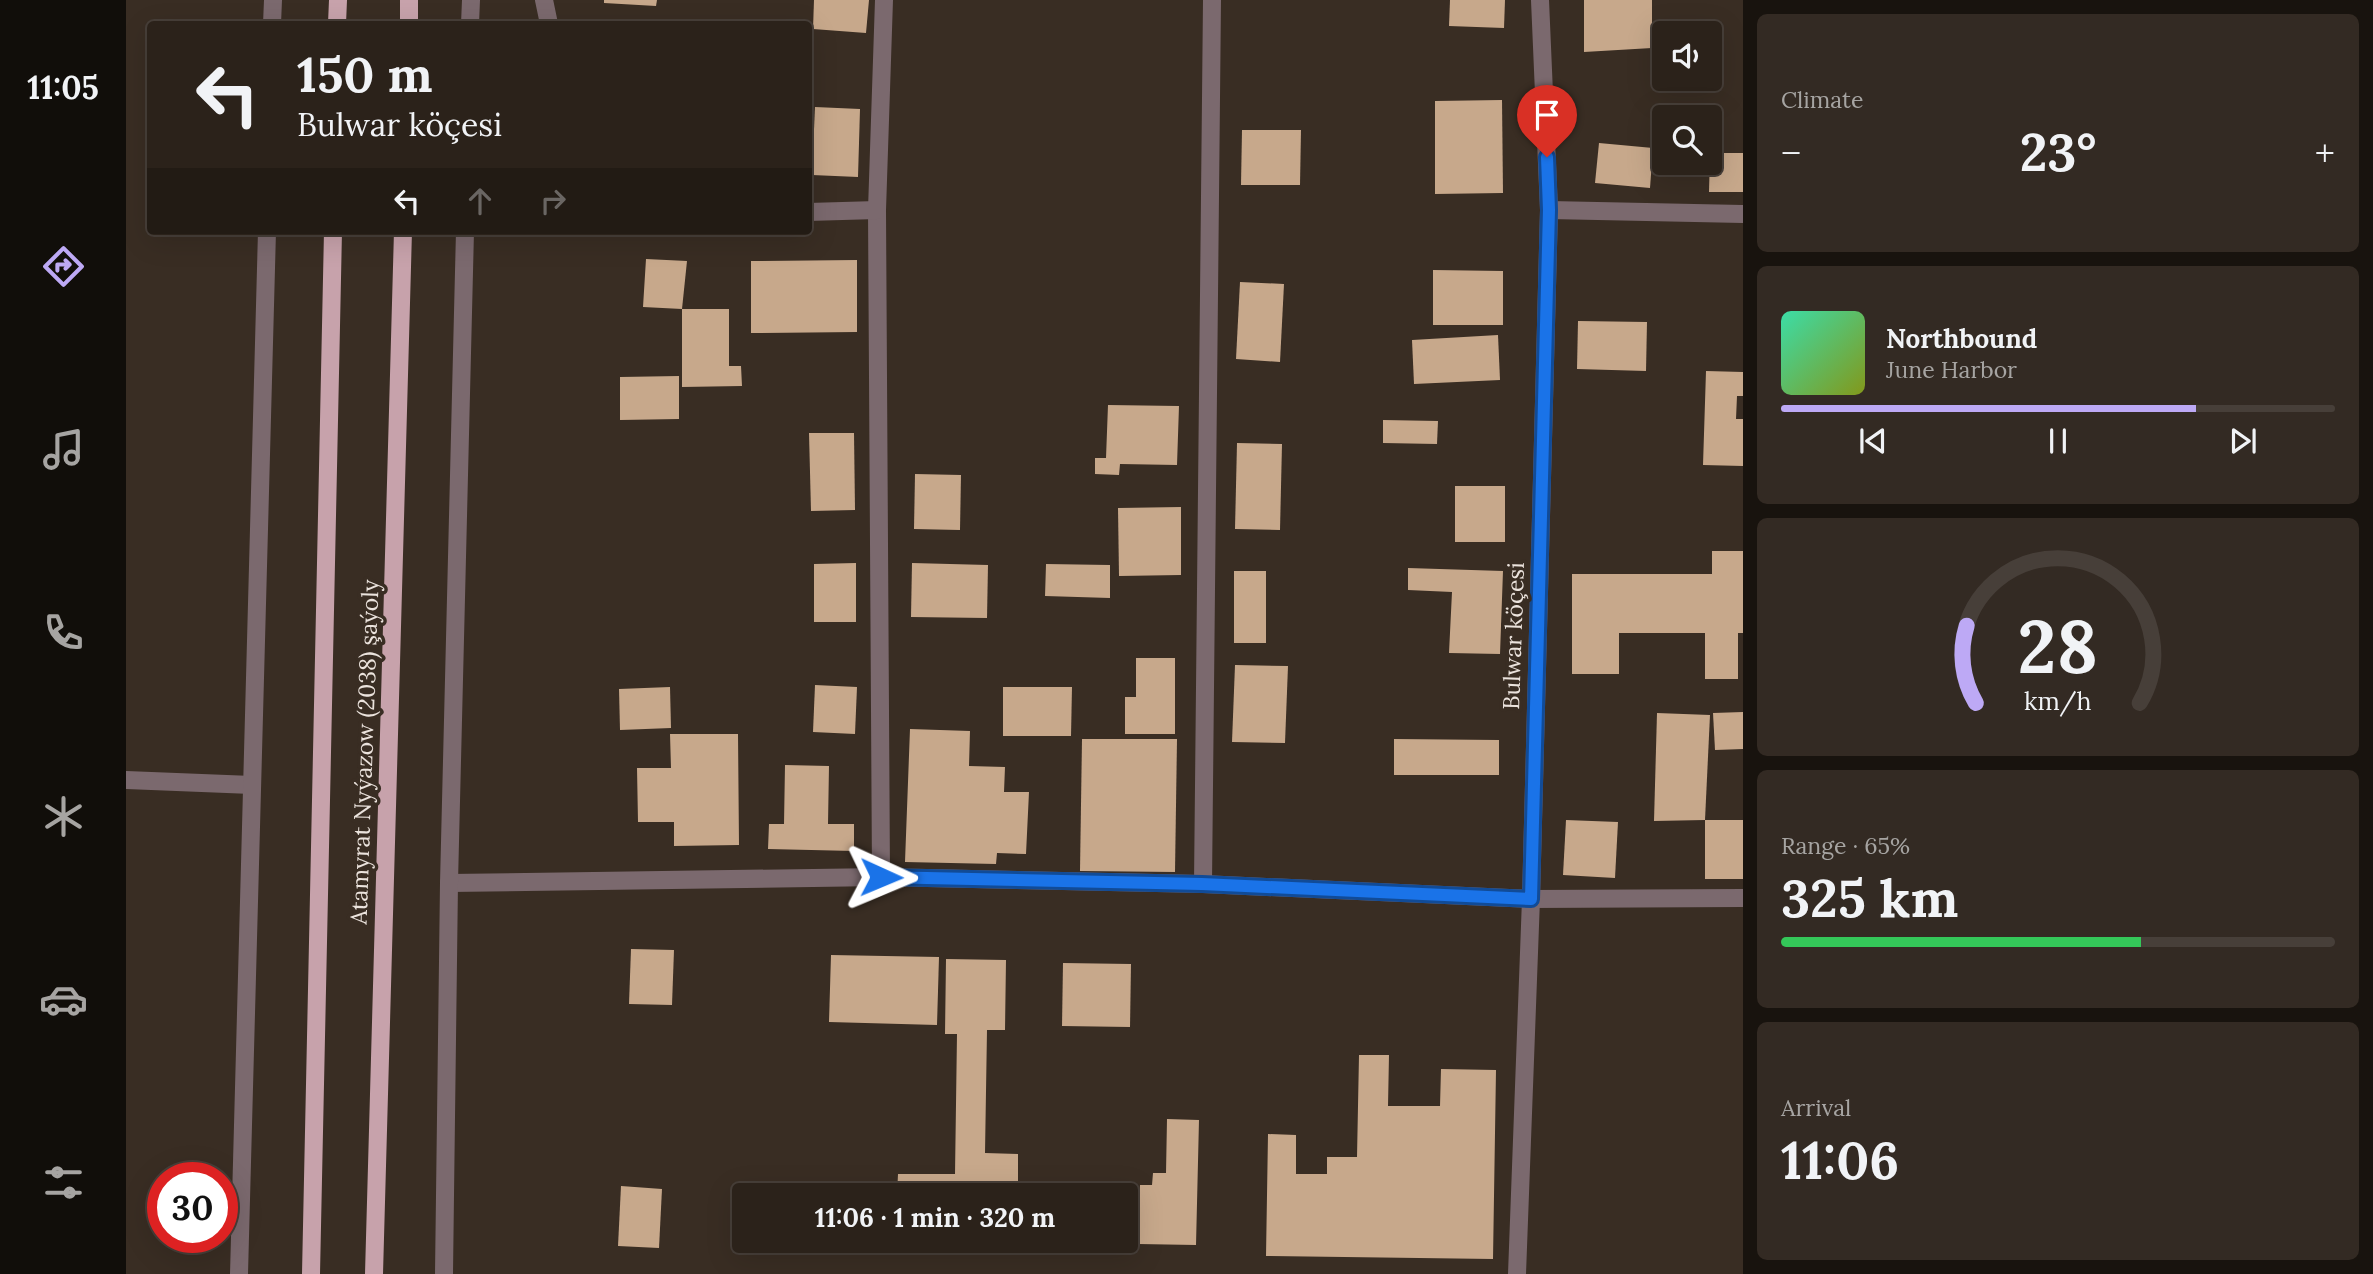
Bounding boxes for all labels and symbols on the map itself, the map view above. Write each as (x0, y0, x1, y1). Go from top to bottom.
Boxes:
pin (1517, 85, 1577, 157)
street label: Bulwar köçesi (1496, 562, 1530, 710)
street label: Atamyrat Nyýazow (2038) şaýoly (343, 578, 386, 926)
position arrow (844, 840, 918, 914)
speed limit sign: 30 (147, 1162, 238, 1253)

